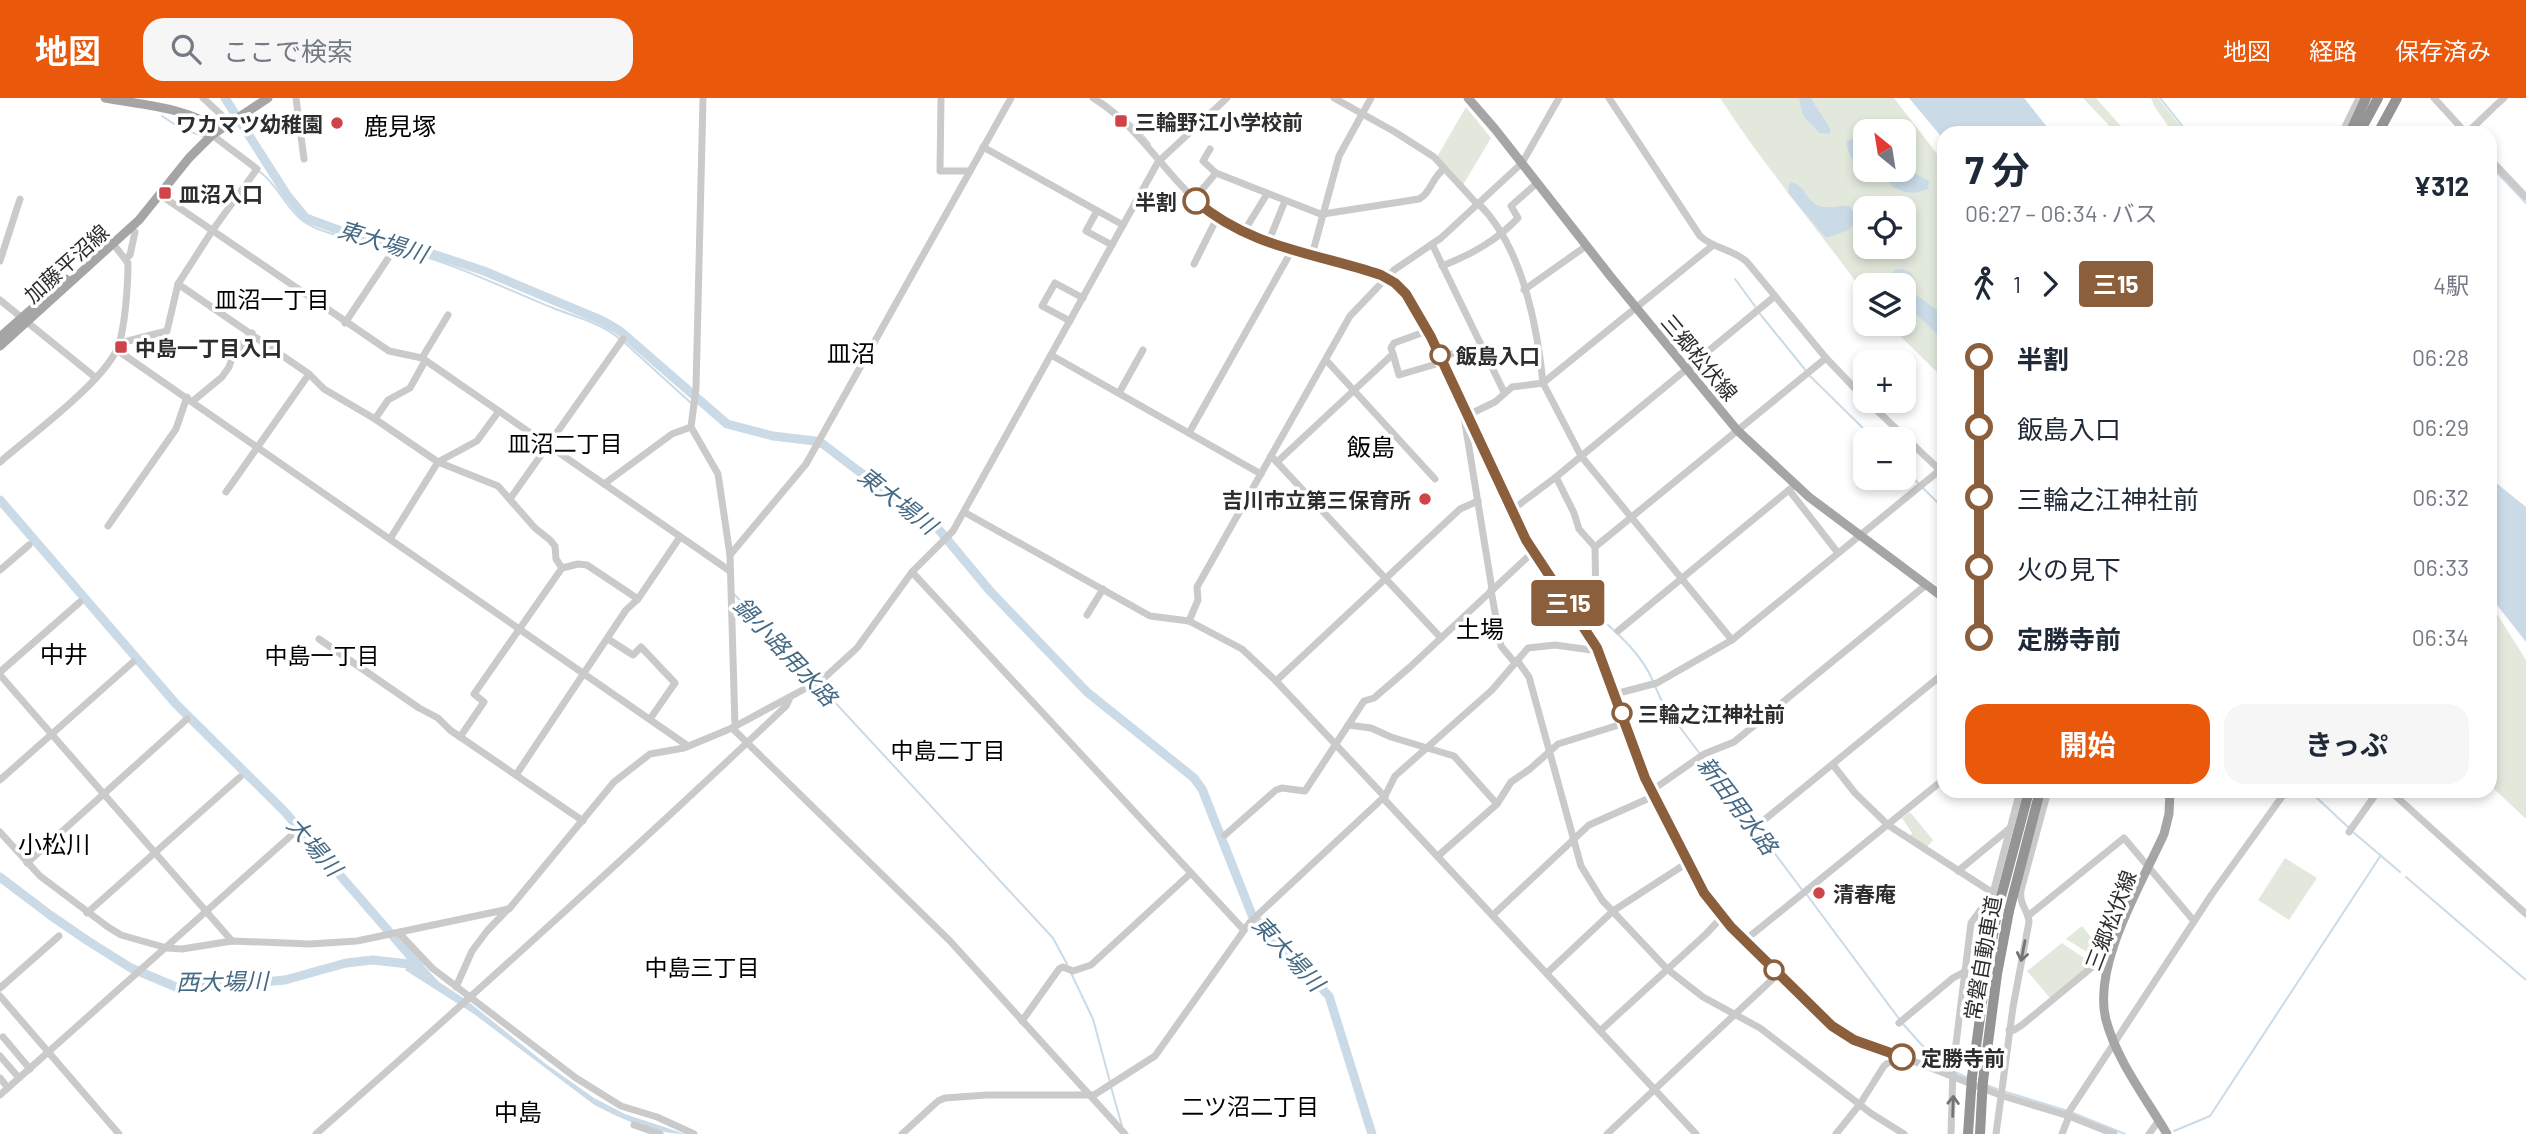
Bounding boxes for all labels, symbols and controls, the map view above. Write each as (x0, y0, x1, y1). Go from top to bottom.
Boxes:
search box (143, 18, 633, 81)
text: 地図 (35, 30, 101, 70)
icon: search (167, 30, 205, 68)
text: ここで検索 (223, 35, 353, 66)
text: 地図 (2223, 36, 2271, 65)
text: 経路 (2309, 36, 2357, 65)
text: 保存済み (2395, 36, 2491, 65)
place label: 三輪野江小学校前 (1135, 109, 1303, 134)
place label: ワカマツ幼稚園 (176, 111, 323, 136)
district label: 鹿見塚 (364, 111, 436, 140)
marker: 三輪野江小学校前 (1113, 113, 1129, 129)
marker: ワカマツ幼稚園 (329, 115, 345, 131)
north arrow (1853, 119, 1916, 182)
map controls (1853, 119, 1916, 490)
text: 7 分 (1965, 146, 2029, 192)
text: ¥312 (2413, 170, 2469, 201)
place label: 皿沼入口 (179, 181, 263, 206)
marker: 皿沼入口 (157, 185, 173, 201)
marker: 半割 (1183, 188, 1209, 214)
place label: 半割 (1135, 189, 1177, 214)
button: locate (1853, 196, 1916, 259)
text: 06:27 – 06:34 · バス (1965, 199, 2158, 227)
water label: 東大場川 (335, 214, 434, 269)
street label: 加藤平沼線 (19, 219, 113, 307)
icon: walk (1965, 265, 2003, 303)
icon: forward (2031, 265, 2069, 303)
text: 三15 (2093, 269, 2139, 298)
text: 1 (2013, 270, 2021, 298)
text: 4駅 (2433, 271, 2469, 299)
button: layers (1853, 273, 1916, 336)
district label: 皿沼一丁目 (215, 285, 330, 313)
street label: 三郷松伏線 (1657, 309, 1743, 405)
place label: 中島一丁目入口 (135, 335, 282, 360)
district label: 皿沼 (827, 338, 875, 367)
marker: 中島一丁目入口 (113, 339, 129, 355)
place label: 飯島入口 (1455, 343, 1540, 368)
text: 半割 (2017, 343, 2069, 374)
text: 06:28 (2412, 343, 2469, 371)
marker: 飯島入口 (1430, 345, 1450, 365)
button: + (1853, 350, 1916, 413)
text: 飯島入口 (2017, 413, 2121, 444)
text: 06:29 (2412, 413, 2469, 441)
button: − (1853, 427, 1916, 490)
district label: 皿沼二丁目 (508, 429, 623, 457)
district label: 飯島 (1347, 432, 1395, 461)
water label: 東大場川 (853, 461, 945, 541)
text: 三輪之江神社前 (2017, 483, 2199, 514)
text: 06:32 (2412, 483, 2469, 511)
place label: 吉川市立第三保育所 (1222, 487, 1411, 512)
marker: 吉川市立第三保育所 (1417, 491, 1433, 507)
text: 火の見下 (2017, 553, 2121, 584)
text: 06:33 (2413, 553, 2469, 581)
line badge: 三15 (1528, 580, 1608, 626)
text: 三15 (1545, 588, 1591, 617)
water label: 鍋小路用水路 (729, 591, 845, 712)
district label: 土場 (1456, 614, 1504, 643)
text: 定勝寺前 (2017, 623, 2121, 654)
text: 06:34 (2412, 623, 2469, 651)
district label: 中井 (40, 639, 88, 668)
district label: 中島一丁目 (265, 641, 380, 669)
place label: 三輪之江神社前 (1638, 701, 1785, 726)
marker: 三輪之江神社前 (1612, 703, 1632, 723)
button: 開始 (1965, 704, 2210, 784)
button: きっぷ (2224, 704, 2469, 784)
district label: 中島二丁目 (891, 736, 1006, 764)
water label: 新田用水路 (1692, 751, 1785, 861)
water label: 大場川 (282, 811, 350, 883)
district label: 小松川 (18, 829, 90, 858)
street label: 三郷松伏線 (2080, 867, 2140, 973)
place label: 清春庵 (1833, 881, 1896, 906)
marker: 清春庵 (1811, 885, 1827, 901)
street label: 常磐自動車道 (1959, 894, 2005, 1022)
water label: 東大場川 (1247, 910, 1333, 998)
one-way arrow (2016, 939, 2030, 962)
district label: 中島三丁目 (645, 953, 760, 981)
unlabelled marker (1764, 960, 1784, 980)
water label: 西大場川 (176, 966, 271, 996)
marker: 定勝寺前 (1889, 1044, 1915, 1070)
place label: 定勝寺前 (1921, 1045, 2005, 1070)
district label: 二ツ沼二丁目 (1181, 1092, 1319, 1120)
one-way arrow (1946, 1095, 1959, 1118)
district label: 中島 (494, 1097, 542, 1126)

